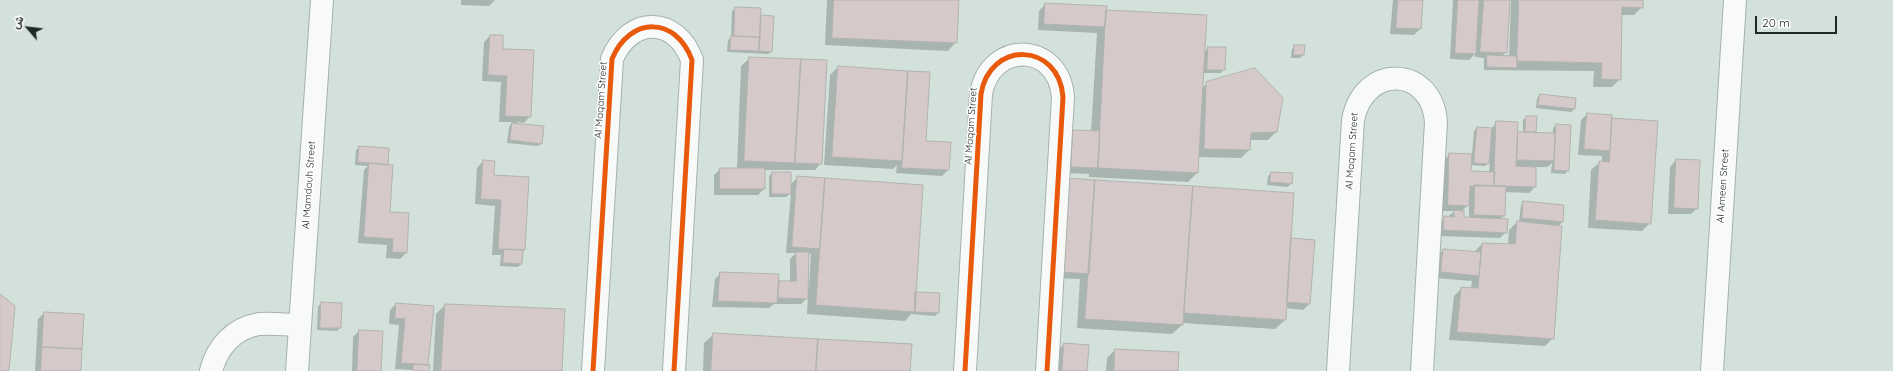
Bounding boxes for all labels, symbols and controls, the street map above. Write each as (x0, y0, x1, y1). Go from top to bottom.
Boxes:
north arrow (8, 8, 48, 48)
scale bar (1757, 8, 1839, 34)
text: ش (8, 13, 27, 31)
text: 20 m (1762, 15, 1790, 30)
street label: Al Maqam Street (592, 61, 610, 139)
street label: Al Maqam Street (962, 87, 980, 165)
street label: Al Maqam Street (1343, 112, 1361, 190)
street label: Al Mamdouh Street (300, 140, 318, 230)
street label: Al Ameen Street (1714, 149, 1732, 223)

